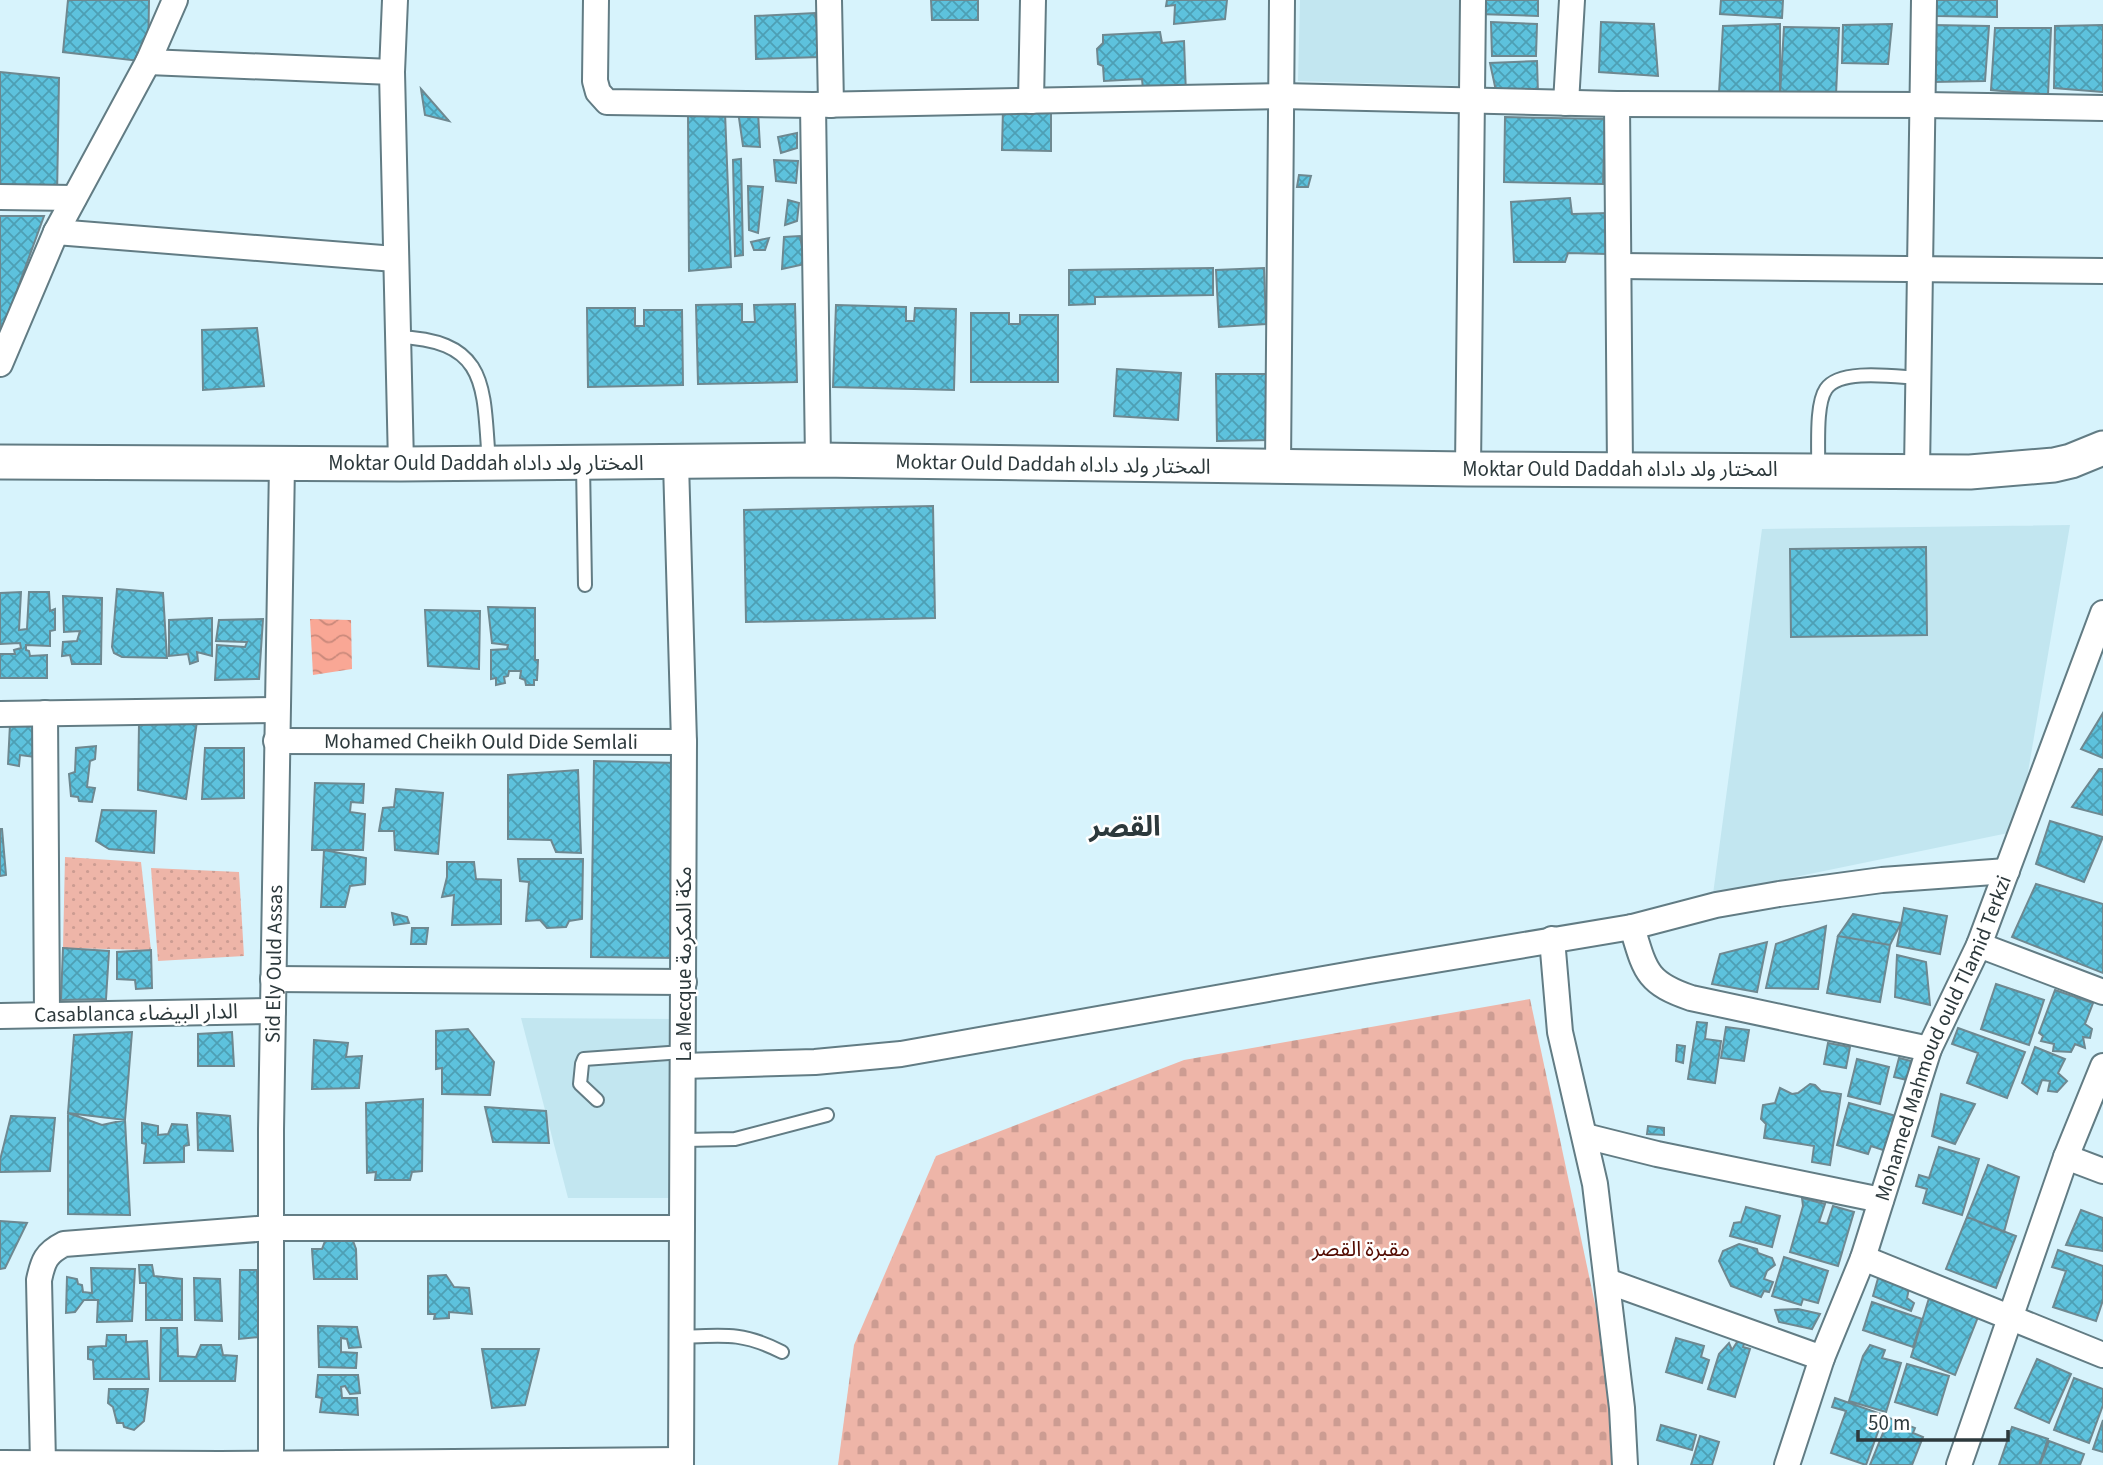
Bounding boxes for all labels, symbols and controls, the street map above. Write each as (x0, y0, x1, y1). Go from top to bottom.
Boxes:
street label: Moktar Ould Daddah المختار ولد داداه (895, 446, 1211, 482)
street label: Moktar Ould Daddah المختار ولد داداه (328, 448, 644, 478)
street label: Moktar Ould Daddah المختار ولد داداه (1462, 454, 1778, 484)
street label: Mohamed Cheikh Ould Dide Semlali (324, 726, 638, 757)
district label: القصر (1088, 807, 1161, 847)
street label: La Mecque مكة المكرمة (669, 866, 699, 1062)
street label: Mohamed Mahmoud ould Tlamid Terkzi (1867, 871, 2019, 1205)
street label: Sid Ely Ould Assas (257, 884, 290, 1043)
street label: Casablanca الدار البيضاء (34, 996, 238, 1030)
park label: مقبرة القصر (1311, 1234, 1410, 1264)
scale bar (1858, 1398, 2008, 1442)
text: 50 m (1868, 1408, 1910, 1438)

